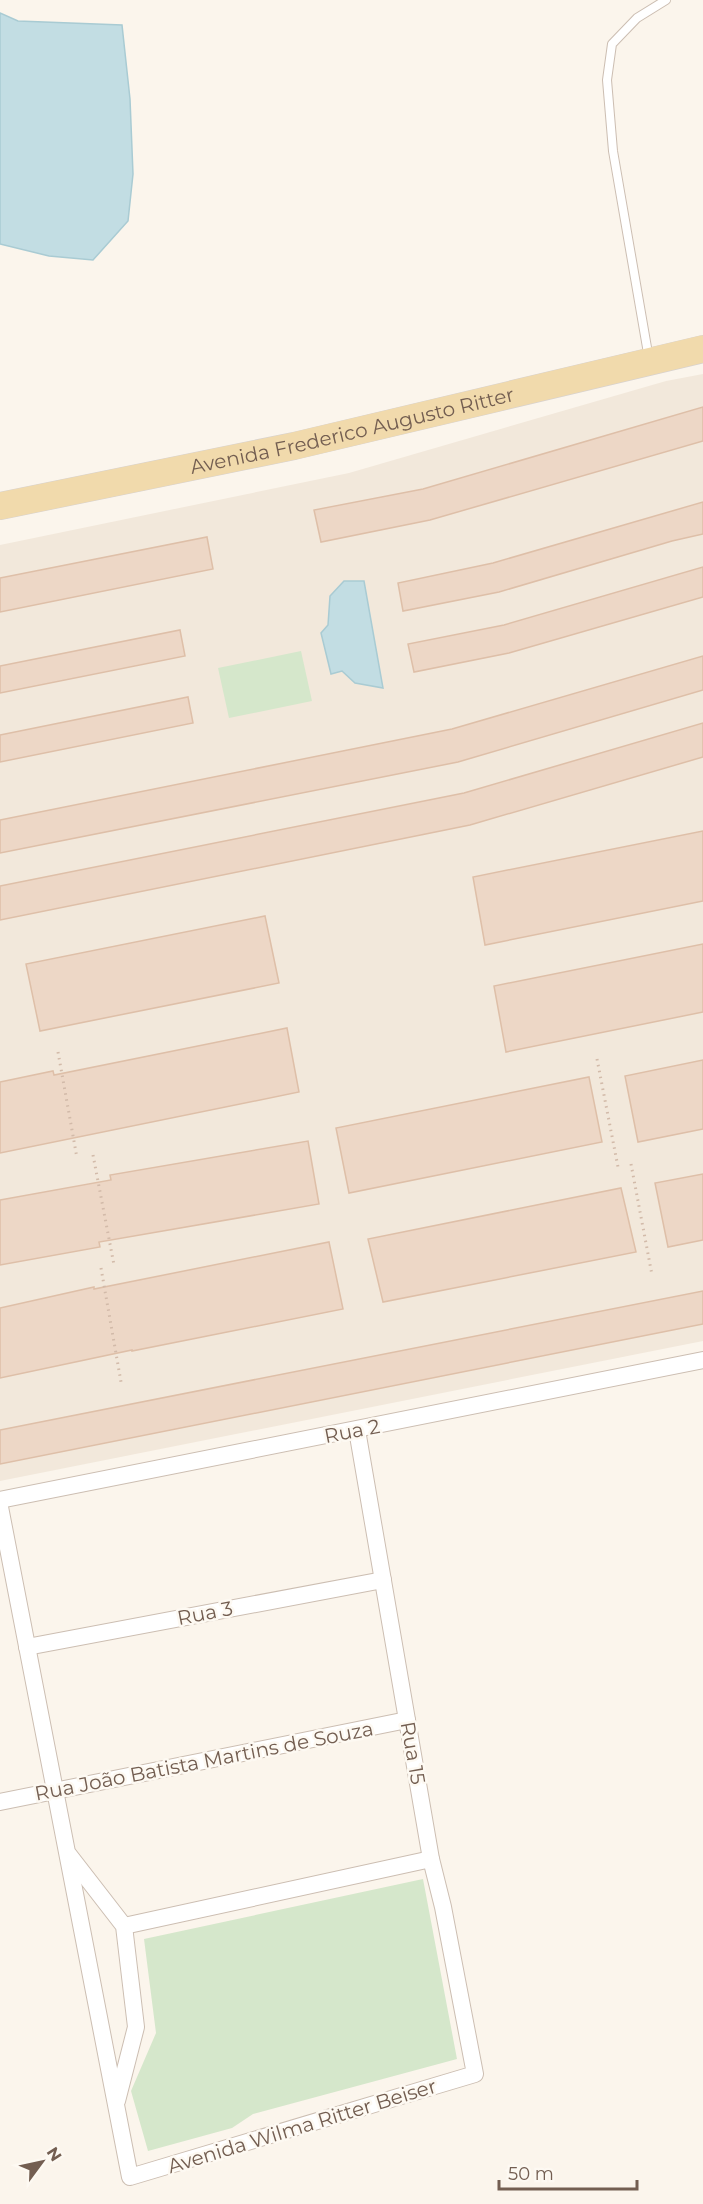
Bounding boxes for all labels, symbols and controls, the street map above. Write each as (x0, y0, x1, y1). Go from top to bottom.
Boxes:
street label: Avenida Frederico Augusto Ritter (188, 382, 516, 479)
street label: Rua 2 (322, 1414, 382, 1448)
street label: Rua 3 (175, 1596, 235, 1630)
street label: Rua João Batista Martins de Souza (33, 1716, 375, 1806)
street label: Rua 15 (396, 1720, 430, 1786)
street label: Avenida Wilma Ritter Beiser (165, 2074, 439, 2178)
north arrow (12, 2132, 72, 2192)
text: N (43, 2144, 66, 2165)
scale bar (499, 2153, 637, 2191)
text: 50 m (508, 2163, 554, 2185)

